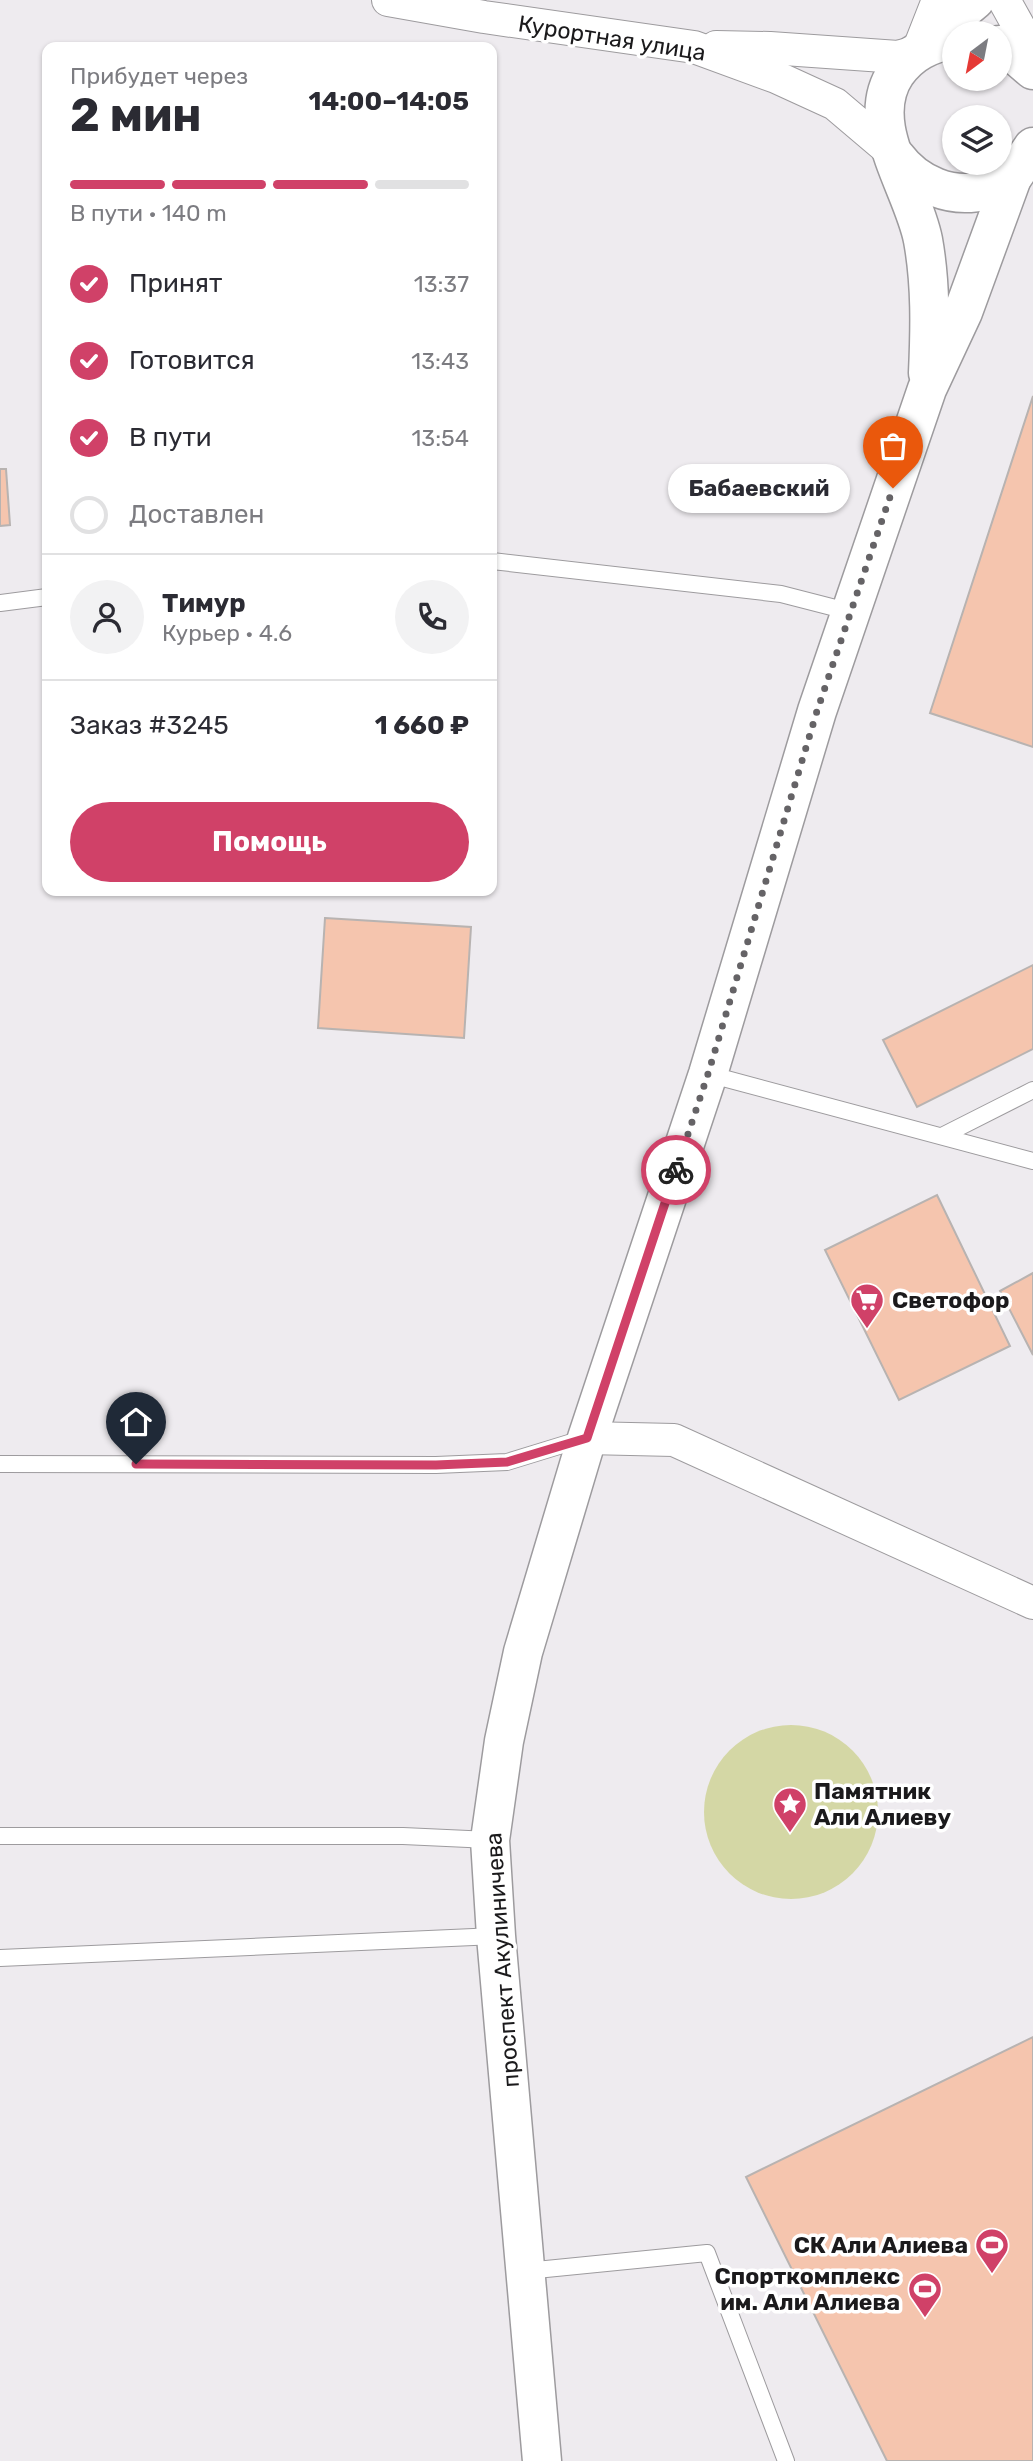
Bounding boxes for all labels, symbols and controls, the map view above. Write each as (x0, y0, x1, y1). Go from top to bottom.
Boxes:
street label: Курортная улица (516, 9, 708, 67)
north arrow (942, 21, 1012, 91)
map controls (942, 21, 1012, 175)
text: Прибудет через (70, 62, 248, 90)
text: 14:00–14:05 (309, 86, 469, 117)
text: 2 мин (70, 88, 202, 143)
button: layers (942, 105, 1012, 175)
text: В пути · 140 m (70, 199, 227, 227)
icon: check (70, 265, 108, 303)
text: Принят (129, 268, 222, 299)
text: 13:37 (414, 270, 469, 298)
icon: check (70, 342, 108, 380)
text: Готовится (129, 345, 255, 376)
text: 13:43 (411, 347, 469, 375)
pin (863, 416, 923, 488)
icon: check (70, 419, 108, 457)
text: В пути (129, 422, 212, 453)
text: 13:54 (412, 424, 469, 452)
icon: bag (874, 427, 912, 465)
callout: Бабаевский (669, 463, 851, 512)
text: Бабаевский (689, 474, 829, 502)
text: Доставлен (129, 499, 264, 530)
button: person (70, 580, 144, 654)
button: phone (395, 580, 469, 654)
text: Тимур (162, 588, 246, 619)
text: Курьер · 4.6 (162, 619, 292, 647)
text: Заказ #3245 (70, 710, 229, 741)
text: 1 660 ₽ (375, 710, 469, 741)
button: Помощь (70, 802, 469, 882)
courier (641, 1135, 711, 1205)
icon: bike (657, 1151, 695, 1189)
supermarket icon: Светофор (848, 1281, 886, 1330)
place label: Светофор (892, 1286, 1010, 1314)
pin (106, 1392, 166, 1464)
icon: home (117, 1403, 155, 1441)
place label: Памятник Али Алиеву (814, 1777, 952, 1831)
place icon: Памятник Али Алиеву (771, 1785, 809, 1834)
street label: проспект Акулиничева (479, 1832, 525, 2088)
sports icon: СК Али Алиева (973, 2226, 1011, 2275)
place label: СК Али Алиева (794, 2231, 968, 2259)
place label: Спорткомплекс им. Али Алиева (715, 2262, 900, 2316)
sports icon: Спорткомплекс им. Али Алиева (906, 2270, 944, 2319)

